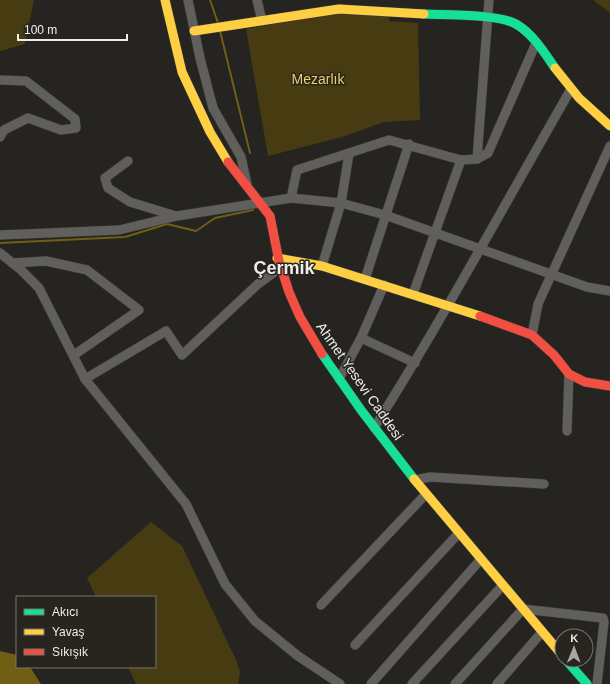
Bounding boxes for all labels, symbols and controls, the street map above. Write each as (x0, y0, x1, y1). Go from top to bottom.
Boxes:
scale bar (18, 16, 127, 42)
text: 100 m (24, 23, 57, 37)
park label: Mezarlık (292, 71, 345, 87)
district label: Çermik (253, 258, 316, 278)
street label: Ahmet Yesevi Caddesi (313, 319, 407, 443)
legend (16, 596, 156, 668)
text: Akıcı (52, 605, 79, 619)
text: Yavaş (52, 625, 84, 639)
north arrow (554, 628, 594, 668)
text: K (570, 632, 578, 644)
text: Sıkışık (52, 645, 89, 659)

